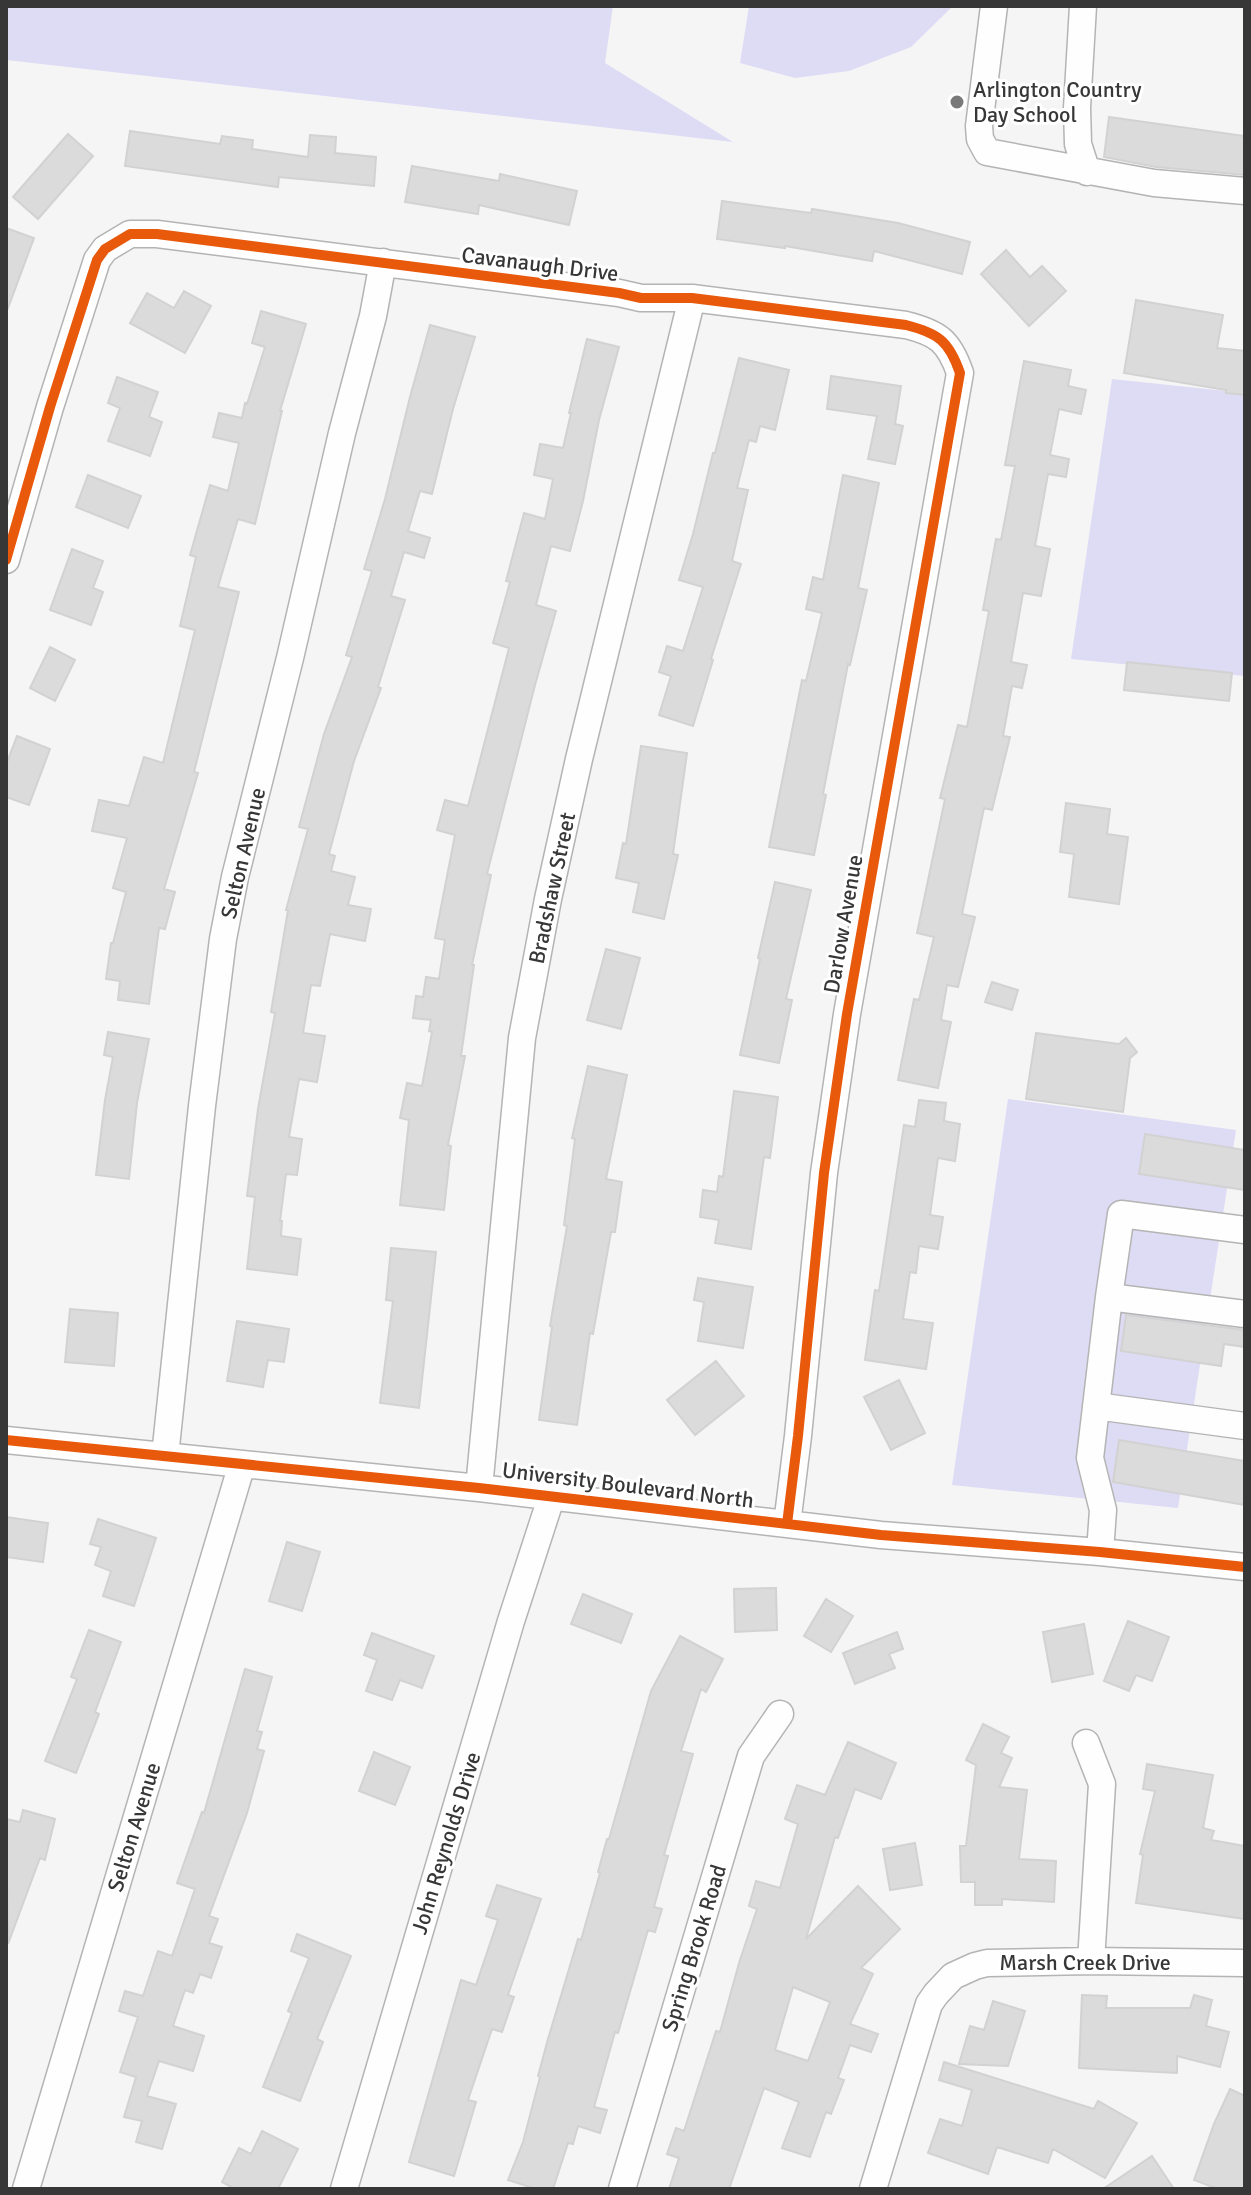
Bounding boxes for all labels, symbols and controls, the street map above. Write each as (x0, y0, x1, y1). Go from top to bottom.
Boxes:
place label: Arlington Country Day School (973, 76, 1142, 128)
marker: Arlington Country Day School (948, 93, 966, 111)
street label: Cavanaugh Drive (460, 241, 620, 287)
street label: Selton Avenue (215, 785, 271, 921)
street label: Bradshaw Street (523, 809, 581, 966)
street label: Darlow Avenue (818, 853, 868, 995)
street label: University Boulevard North (500, 1456, 756, 1514)
street label: John Reynolds Drive (405, 1749, 487, 1937)
street label: Selton Avenue (102, 1759, 166, 1895)
street label: Spring Brook Road (656, 1861, 732, 2035)
street label: Marsh Creek Drive (999, 1949, 1171, 1976)

